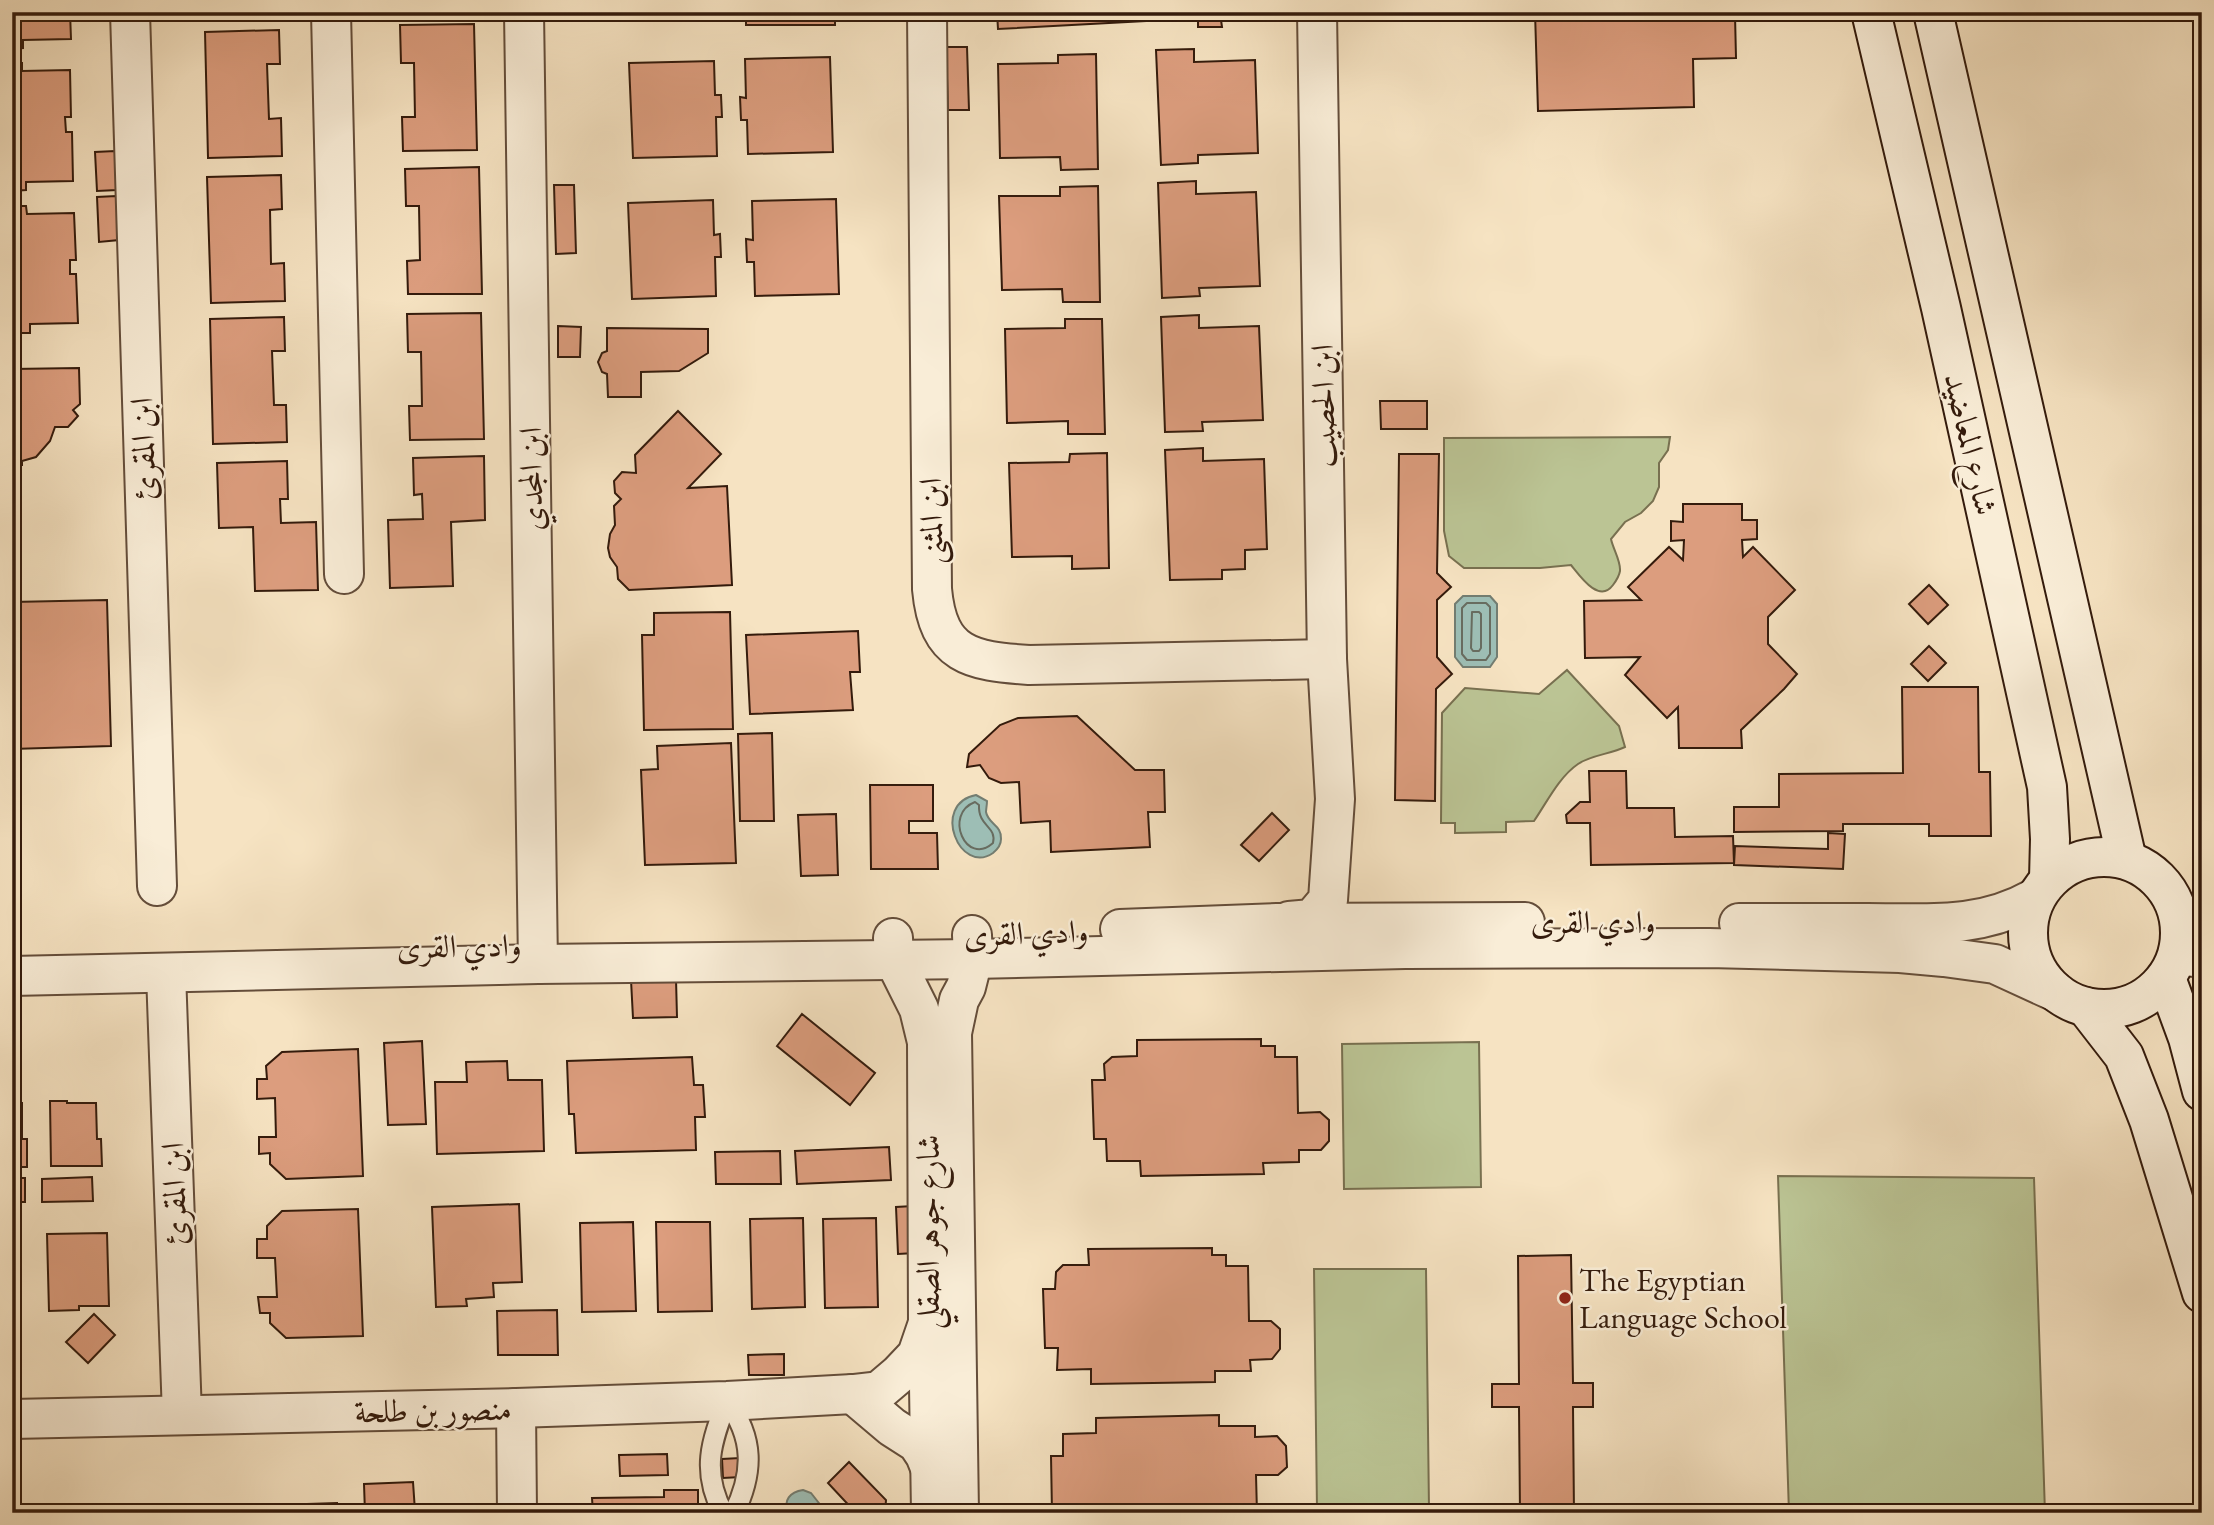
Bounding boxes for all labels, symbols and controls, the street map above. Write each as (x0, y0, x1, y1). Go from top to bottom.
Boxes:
street label: ابن الحصيب (1301, 344, 1345, 468)
street label: شارع المعاضيد (1928, 369, 2008, 520)
street label: ابن المقرئ (120, 397, 166, 501)
street label: ابن المجدي (509, 427, 557, 531)
street label: ابن المثنى (909, 477, 955, 565)
street label: وادي القرى (1530, 901, 1656, 947)
street label: وادي القرى (963, 910, 1089, 960)
street label: وادي القرى (396, 924, 522, 972)
street label: شارع جوهر الصقلي (907, 1135, 959, 1329)
street label: ابن المقرئ (151, 1142, 197, 1246)
place label: The Egyptian Language School (1579, 1259, 1787, 1338)
marker: The Egyptian Language School (1557, 1290, 1573, 1306)
street label: منصور بن طلحة (354, 1388, 512, 1432)

